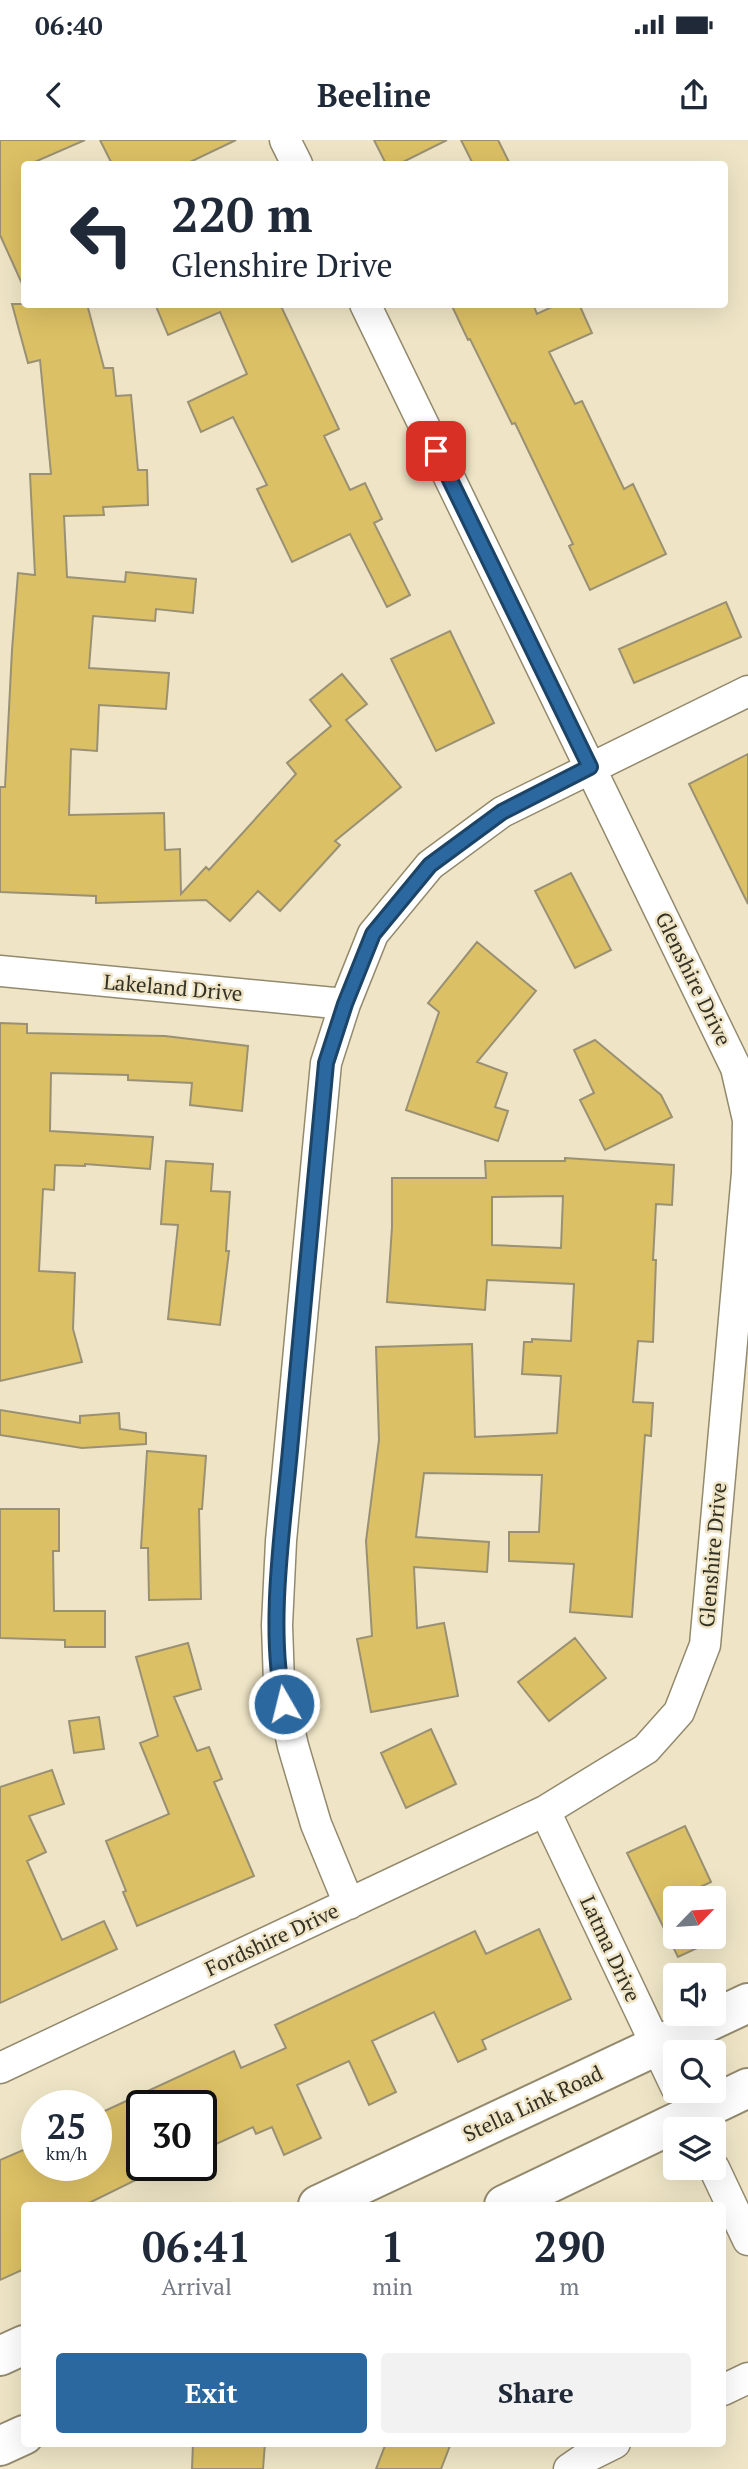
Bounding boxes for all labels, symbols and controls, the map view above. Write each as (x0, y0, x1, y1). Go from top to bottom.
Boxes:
text: 06:40 (35, 8, 103, 42)
text: Beeline (317, 74, 431, 116)
icon: back (35, 76, 73, 114)
icon: share (675, 76, 713, 114)
text: 220 m (171, 181, 313, 246)
icon: left (56, 189, 147, 280)
text: Glenshire Drive (171, 244, 393, 286)
pin (406, 421, 466, 481)
icon: arrive (417, 432, 455, 470)
street label: Glenshire Drive (649, 907, 738, 1050)
street label: Lakeland Drive (102, 967, 244, 1007)
street label: Glenshire Drive (692, 1481, 732, 1629)
position arrow (247, 1667, 321, 1741)
north arrow (663, 1886, 726, 1950)
map controls (663, 1886, 726, 2180)
street label: Latma Drive (574, 1891, 648, 2006)
street label: Fordshire Drive (200, 1896, 343, 1982)
button: sound (663, 1963, 726, 2026)
button: search (663, 2040, 726, 2103)
street label: Stella Link Road (458, 2058, 607, 2148)
speed limit sign: 30 (126, 2090, 217, 2181)
text: 25 (47, 2103, 86, 2149)
button: layers (663, 2117, 726, 2180)
text: km/h (46, 2141, 87, 2165)
text: 06:41 (142, 2218, 251, 2274)
text: 1 (381, 2218, 404, 2274)
text: 290 (534, 2218, 605, 2274)
text: Arrival (161, 2271, 232, 2302)
text: min (372, 2271, 413, 2302)
text: m (559, 2271, 579, 2302)
button: Exit (56, 2353, 367, 2433)
button: Share (381, 2353, 691, 2433)

